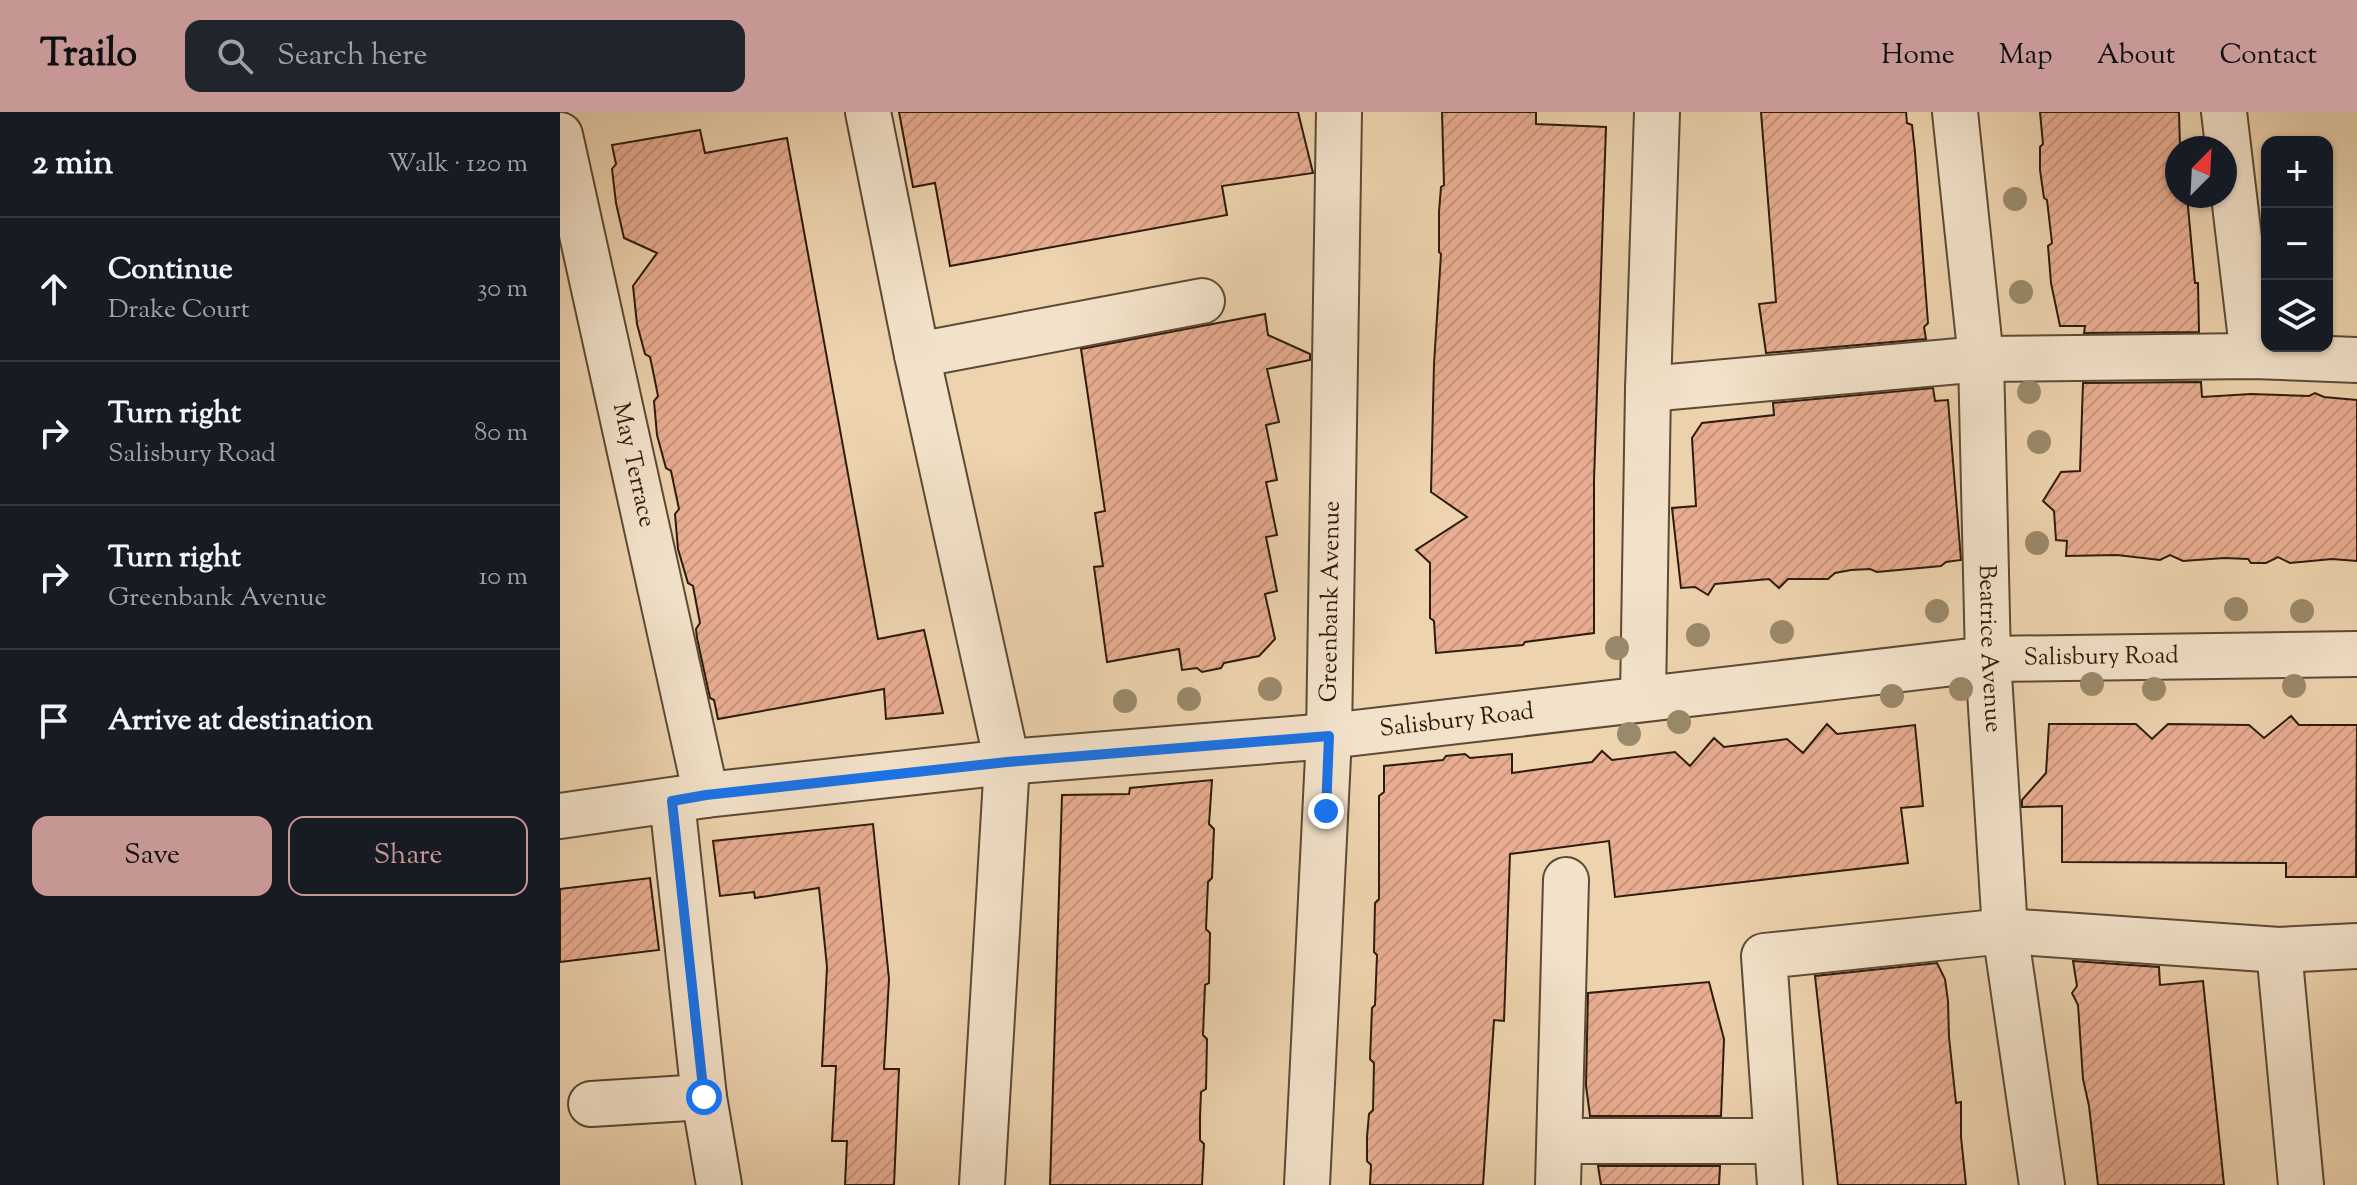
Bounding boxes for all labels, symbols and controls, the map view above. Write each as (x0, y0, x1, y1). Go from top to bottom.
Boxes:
search box (185, 20, 745, 92)
text: Trailo (40, 29, 137, 83)
icon: search (213, 34, 257, 78)
text: Search here (277, 35, 427, 78)
text: Home (1881, 36, 1955, 76)
text: Map (1999, 36, 2053, 76)
text: About (2097, 36, 2175, 76)
text: Contact (2219, 36, 2317, 76)
north arrow (2165, 136, 2237, 208)
map controls (2261, 136, 2333, 352)
button: + (2261, 136, 2333, 208)
text: 2 min (32, 140, 113, 189)
text: Walk · 120 m (388, 146, 528, 183)
button: − (2261, 208, 2333, 280)
text: Continue (108, 249, 233, 292)
icon: ahead (32, 267, 76, 311)
text: 30 m (477, 271, 528, 308)
button: layers (2261, 280, 2333, 352)
text: Drake Court (108, 292, 250, 329)
text: Turn right (108, 393, 241, 436)
street label: May Terrace (603, 400, 663, 531)
icon: right (32, 411, 76, 455)
text: 80 m (474, 415, 528, 452)
text: Salisbury Road (108, 436, 276, 473)
street label: Greenbank Avenue (1313, 500, 1350, 703)
text: Turn right (108, 537, 241, 580)
icon: right (32, 555, 76, 599)
text: 10 m (479, 559, 528, 596)
street label: Beatrice Avenue (1969, 564, 2010, 734)
text: Greenbank Avenue (108, 580, 327, 617)
street label: Salisbury Road (2023, 639, 2179, 676)
street label: Salisbury Road (1378, 695, 1536, 747)
icon: arrive (32, 699, 76, 743)
text: Arrive at destination (108, 700, 373, 743)
route end (1308, 793, 1344, 829)
button: Save (32, 816, 272, 896)
button: Share (288, 816, 528, 896)
route start (686, 1079, 722, 1115)

